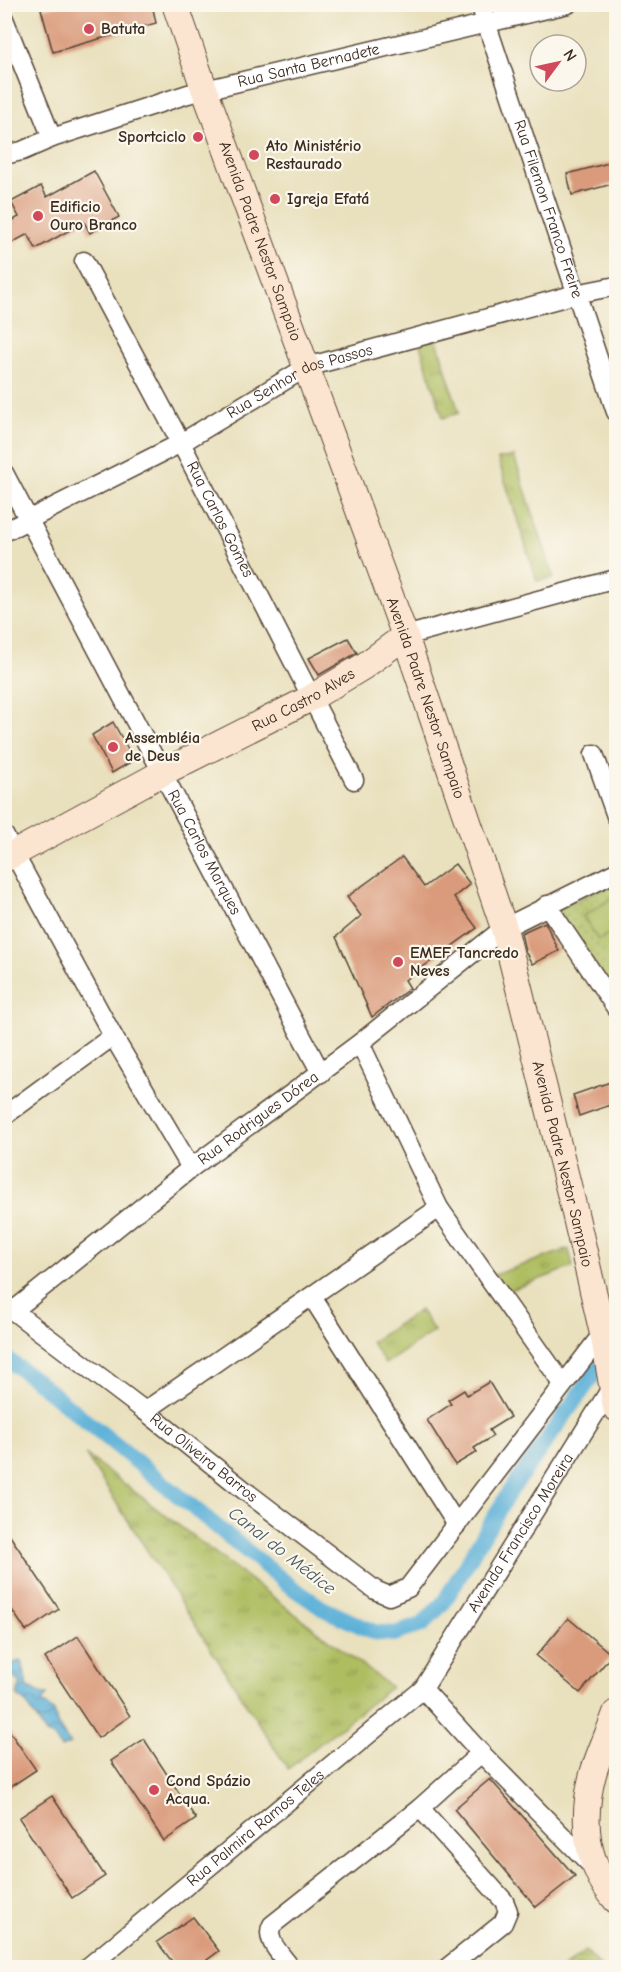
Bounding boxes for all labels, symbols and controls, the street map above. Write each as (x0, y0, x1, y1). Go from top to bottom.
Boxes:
place label: Batuta (101, 20, 145, 38)
marker: Batuta (82, 22, 96, 36)
north arrow (528, 33, 588, 93)
street label: Rua Santa Bernadete (236, 40, 381, 91)
text: N (559, 46, 580, 65)
street label: Rua Filemon Franco Freire (510, 117, 586, 300)
place label: Sportciclo (118, 128, 186, 146)
marker: Sportciclo (191, 130, 205, 144)
place label: Ato Ministério Restaurado (266, 137, 361, 173)
street label: Avenida Padre Nestor Sampaio (215, 139, 305, 344)
marker: Ato Ministério Restaurado (247, 148, 261, 162)
place label: Igreja Efatá (287, 190, 370, 208)
marker: Igreja Efatá (268, 192, 282, 206)
place label: Edificio Ouro Branco (50, 198, 137, 234)
marker: Edificio Ouro Branco (31, 209, 45, 223)
street label: Rua Senhor dos Passos (224, 341, 375, 422)
street label: Rua Carlos Gomes (183, 458, 257, 580)
street label: Avenida Padre Nestor Sampaio (383, 595, 468, 801)
street label: Rua Castro Alves (249, 665, 358, 735)
place label: Assembléia de Deus (125, 729, 200, 765)
marker: Assembléia de Deus (106, 740, 120, 754)
street label: Rua Carlos Marques (164, 787, 245, 918)
place label: EMEF Tancredo Neves (410, 944, 519, 980)
marker: EMEF Tancredo Neves (391, 955, 405, 969)
street label: Avenida Padre Nestor Sampaio (528, 1059, 596, 1269)
street label: Rua Rodrigues Dórea (195, 1068, 322, 1169)
street label: Rua Oliveira Barros (146, 1410, 261, 1506)
street label: Avenida Francisco Moreira (464, 1450, 577, 1616)
water label: Canal do Médice (224, 1503, 340, 1599)
street label: Rua Palmira Ramos Teles (183, 1766, 328, 1890)
place label: Cond Spázio Acqua. (166, 1772, 251, 1808)
marker: Cond Spázio Acqua. (147, 1783, 161, 1797)

